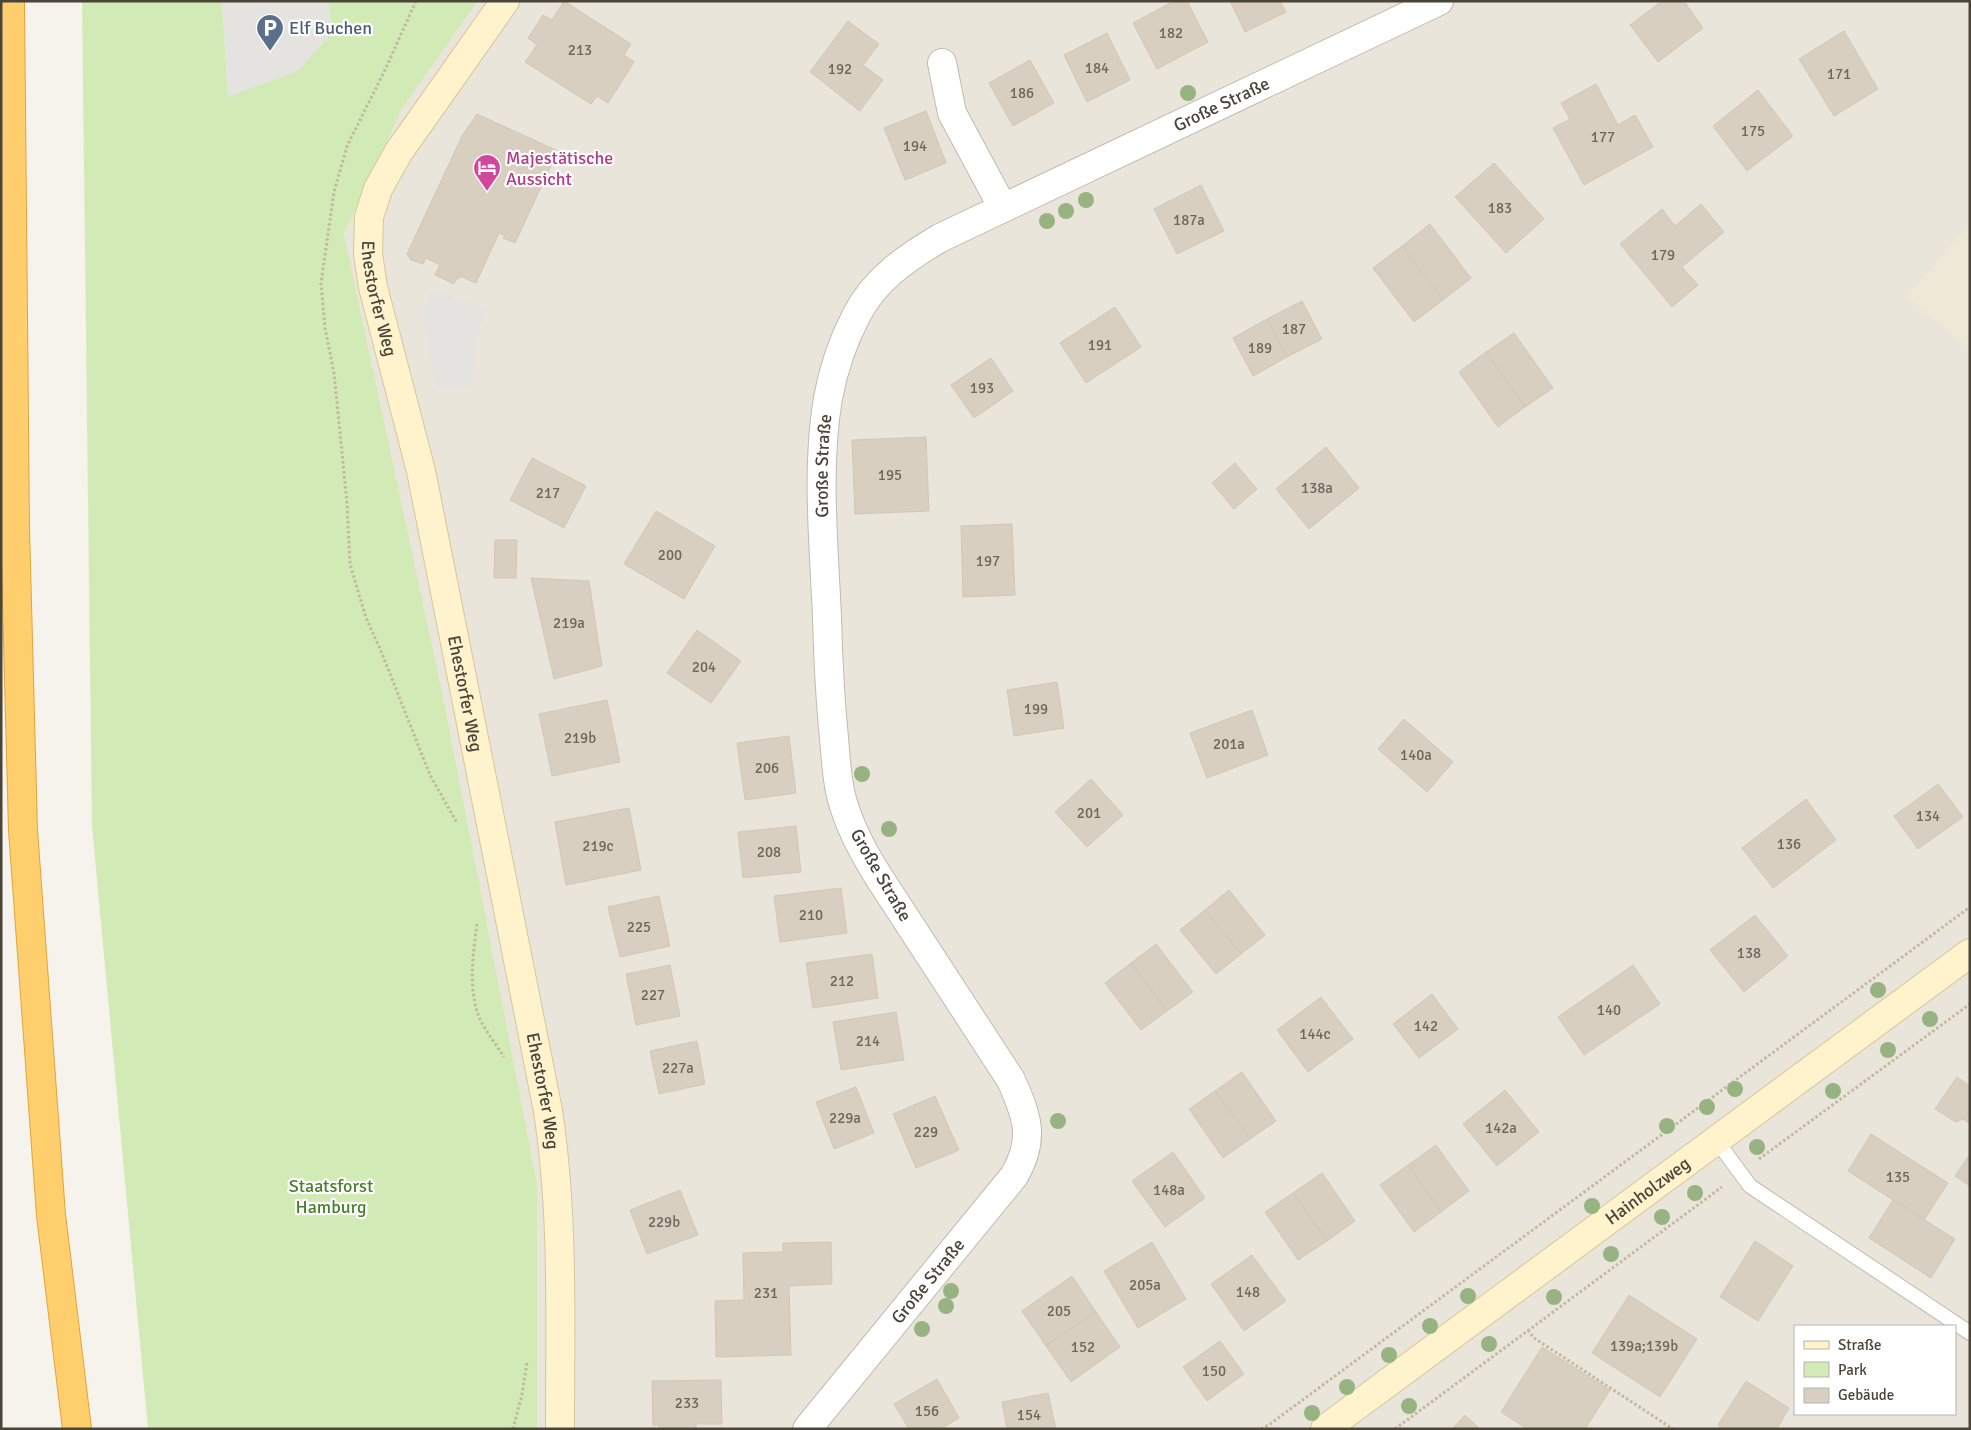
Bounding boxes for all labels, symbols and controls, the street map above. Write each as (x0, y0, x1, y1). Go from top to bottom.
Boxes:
parking icon: Elf Buchen (255, 13, 285, 52)
place label: Elf Buchen (289, 17, 372, 39)
house number: 182 (1159, 24, 1183, 42)
house number: 213 (568, 41, 592, 59)
house number: 184 (1085, 59, 1109, 77)
house number: 192 (828, 60, 852, 78)
house number: 171 (1827, 65, 1851, 83)
street label: Große Straße (1170, 72, 1273, 137)
house number: 186 (1010, 84, 1034, 102)
house number: 175 (1741, 122, 1765, 140)
house number: 177 (1591, 128, 1615, 146)
house number: 194 (903, 137, 927, 155)
place label: Majestätische Aussicht (506, 147, 613, 190)
hotel icon: Majestätische Aussicht (472, 153, 502, 192)
house number: 183 (1488, 199, 1512, 217)
house number: 187a (1173, 211, 1205, 229)
street label: Ehestorfer Weg (357, 240, 402, 359)
house number: 179 (1651, 246, 1675, 264)
house number: 187 (1282, 320, 1306, 338)
house number: 191 (1088, 336, 1112, 354)
house number: 189 (1248, 339, 1272, 357)
house number: 193 (970, 379, 994, 397)
street label: Große Straße (811, 413, 836, 518)
house number: 195 (878, 466, 902, 484)
house number: 138a (1301, 479, 1333, 497)
house number: 217 (536, 484, 560, 502)
house number: 200 (658, 546, 682, 564)
house number: 197 (976, 552, 1000, 570)
house number: 219a (553, 614, 585, 632)
street label: Ehestorfer Weg (443, 634, 487, 754)
house number: 204 (692, 658, 716, 676)
house number: 199 (1024, 700, 1048, 718)
house number: 219b (564, 729, 596, 747)
house number: 201a (1213, 735, 1245, 753)
house number: 140a (1400, 746, 1432, 764)
house number: 206 (755, 759, 779, 777)
house number: 201 (1077, 804, 1101, 822)
house number: 134 (1916, 807, 1940, 825)
street label: Große Straße (846, 825, 916, 925)
house number: 136 (1777, 835, 1801, 853)
house number: 219c (582, 837, 614, 855)
house number: 208 (757, 843, 781, 861)
house number: 210 (799, 906, 823, 924)
house number: 225 (627, 918, 651, 936)
house number: 138 (1737, 944, 1761, 962)
house number: 212 (830, 972, 854, 990)
house number: 227 (641, 986, 665, 1004)
house number: 140 (1597, 1001, 1621, 1019)
house number: 142 (1414, 1017, 1438, 1035)
house number: 144c (1299, 1025, 1331, 1043)
street label: Ehestorfer Weg (522, 1031, 564, 1151)
house number: 214 (856, 1032, 880, 1050)
house number: 227a (662, 1059, 694, 1077)
house number: 229a (829, 1109, 861, 1127)
house number: 142a (1485, 1119, 1517, 1137)
house number: 229 (914, 1123, 938, 1141)
street label: Hainholzweg (1601, 1152, 1694, 1229)
house number: 135 (1886, 1168, 1910, 1186)
park label: Staatsforst Hamburg (289, 1175, 373, 1218)
house number: 148a (1153, 1181, 1185, 1199)
house number: 229b (648, 1213, 680, 1231)
street label: Große Straße (887, 1234, 969, 1328)
house number: 205a (1129, 1276, 1161, 1294)
house number: 148 (1236, 1283, 1260, 1301)
house number: 231 (754, 1284, 778, 1302)
house number: 205 (1047, 1302, 1071, 1320)
legend (1794, 1325, 1956, 1415)
text: Straße (1838, 1336, 1882, 1354)
house number: 139a;139b (1610, 1337, 1678, 1355)
house number: 152 (1071, 1338, 1095, 1356)
text: Park (1838, 1361, 1867, 1379)
house number: 150 (1202, 1362, 1226, 1380)
text: Gebäude (1838, 1386, 1894, 1404)
house number: 233 (675, 1394, 699, 1412)
house number: 156 (915, 1402, 939, 1420)
house number: 154 (1017, 1406, 1041, 1424)

